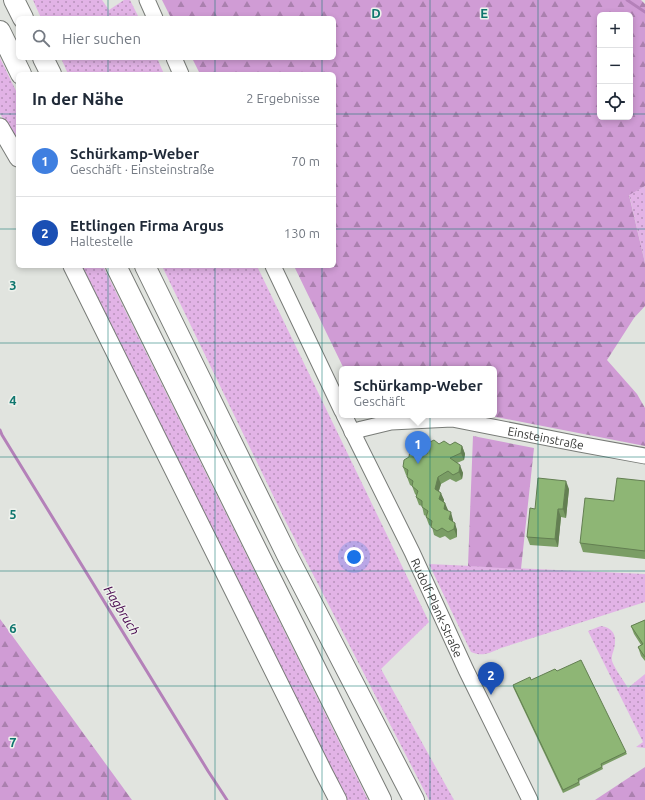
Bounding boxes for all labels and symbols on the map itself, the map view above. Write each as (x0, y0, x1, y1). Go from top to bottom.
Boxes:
text: D (371, 6, 381, 20)
text: E (480, 6, 488, 20)
text: 3 (9, 278, 17, 292)
text: 4 (9, 393, 17, 407)
street label: Einsteinstraße (507, 424, 585, 451)
pin: 1 (405, 431, 431, 464)
text: 5 (9, 507, 17, 521)
your location (344, 547, 364, 567)
street label: Rudolf-Plank-Straße (409, 556, 466, 659)
water label: Hagbruch (101, 583, 143, 637)
text: 6 (9, 621, 17, 635)
pin: 2 (478, 662, 504, 695)
text: 7 (9, 735, 17, 749)

